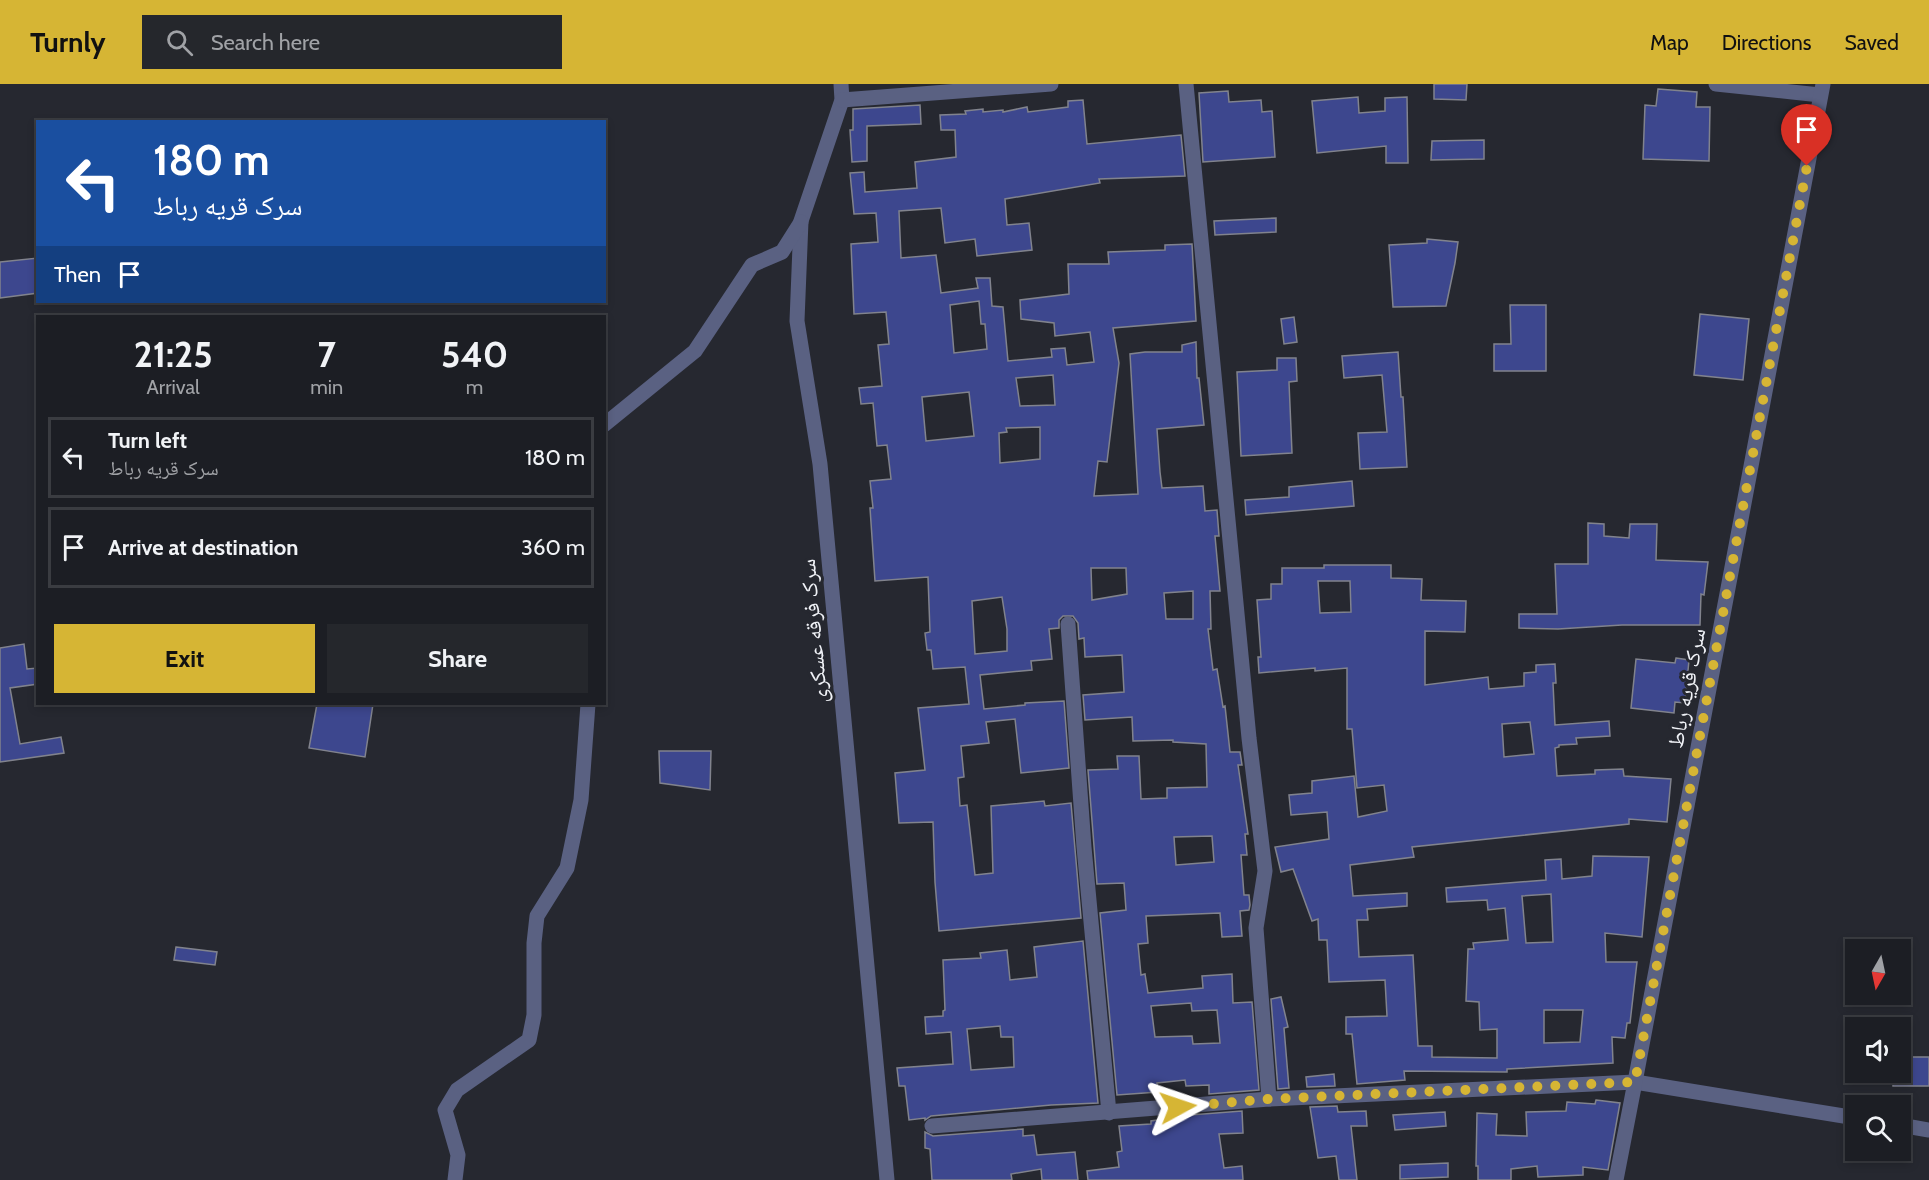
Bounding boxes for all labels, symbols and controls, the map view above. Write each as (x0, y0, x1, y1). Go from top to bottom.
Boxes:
search box (142, 15, 562, 69)
text: Turnly (30, 25, 106, 59)
icon: search (163, 26, 196, 59)
text: Search here (211, 29, 320, 56)
text: Map (1650, 30, 1689, 55)
text: Directions (1722, 30, 1811, 55)
text: Saved (1844, 30, 1899, 55)
pin (1781, 104, 1832, 166)
icon: arrive (1790, 113, 1823, 146)
text: 180 m (153, 134, 269, 186)
icon: left (54, 144, 132, 222)
text: سرک قریه رباط (153, 189, 302, 222)
icon: arrive (113, 258, 146, 291)
text: Then (54, 261, 101, 288)
text: 21:25 (134, 332, 213, 376)
text: 7 (318, 332, 336, 376)
text: 540 (441, 332, 508, 376)
text: Arrival (147, 375, 200, 399)
text: min (310, 375, 343, 399)
text: m (466, 375, 483, 399)
text: Turn left (108, 427, 187, 454)
icon: left (57, 441, 90, 474)
text: 180 m (525, 444, 585, 471)
text: سرک قریه رباط (108, 456, 219, 480)
icon: arrive (57, 531, 90, 564)
text: Arrive at destination (108, 534, 298, 561)
text: 360 m (521, 534, 585, 561)
street label: سرک فرقه عسکری (794, 558, 833, 704)
button: Exit (54, 624, 315, 693)
button: Share (327, 624, 588, 693)
street label: سرک قریه رباط (1662, 626, 1711, 750)
north arrow (1845, 939, 1911, 1005)
map controls (1845, 939, 1911, 1161)
button: sound (1845, 1017, 1911, 1083)
position arrow (1146, 1075, 1210, 1139)
button: search (1845, 1095, 1911, 1161)

